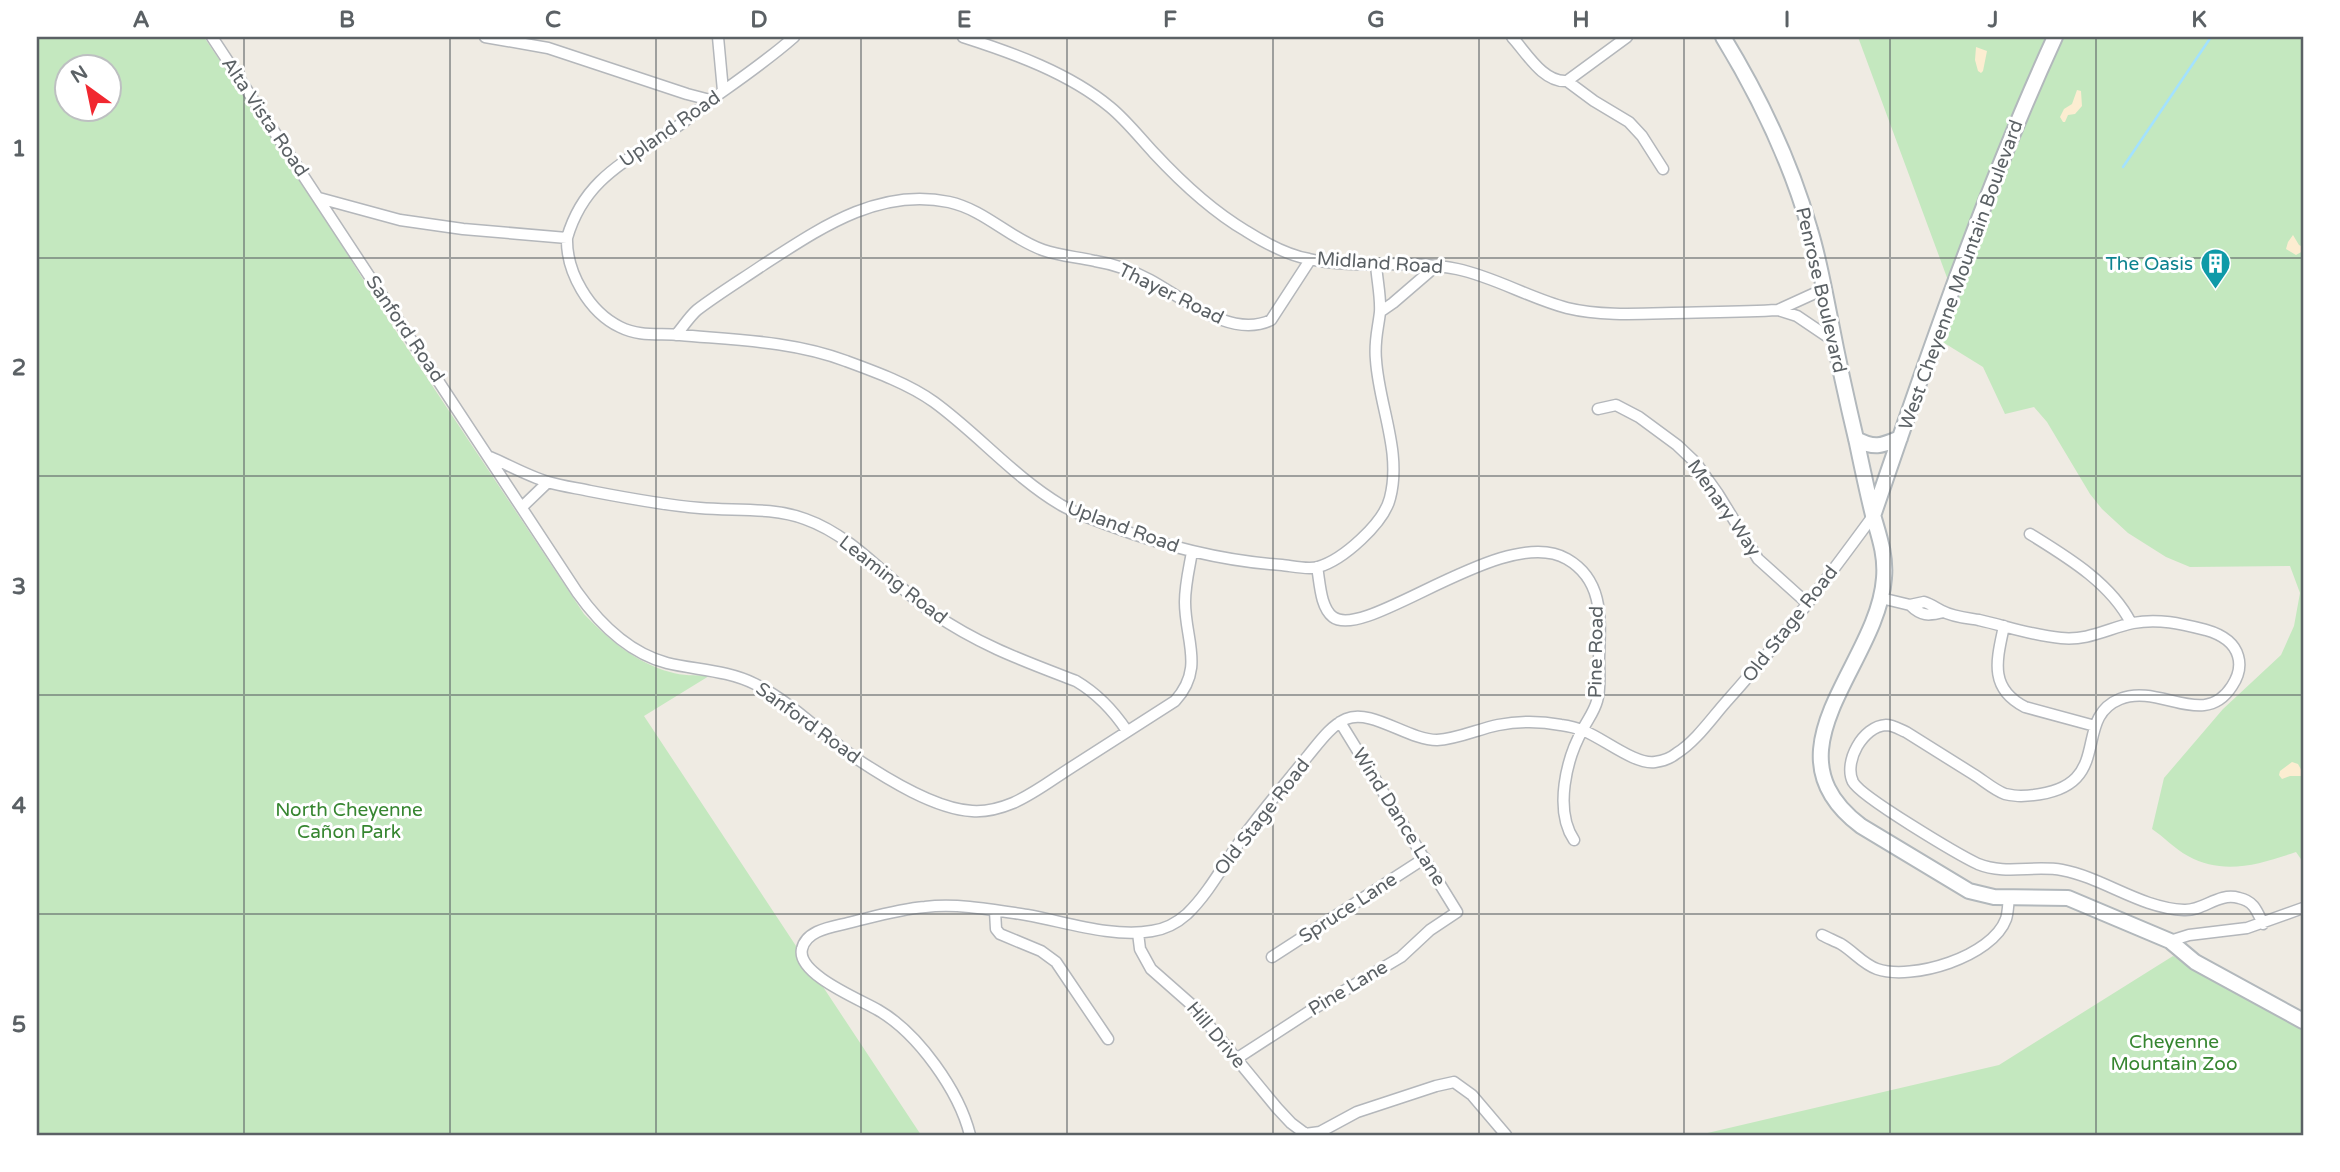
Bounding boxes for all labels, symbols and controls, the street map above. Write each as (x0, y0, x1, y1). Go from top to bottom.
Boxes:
text: A (132, 6, 150, 34)
text: B (339, 6, 355, 34)
text: C (545, 6, 561, 34)
text: D (750, 6, 768, 34)
text: E (957, 6, 971, 34)
text: F (1163, 6, 1177, 34)
text: G (1367, 6, 1385, 34)
text: H (1572, 6, 1590, 34)
text: I (1784, 6, 1790, 34)
text: J (1987, 6, 1998, 34)
text: K (2191, 6, 2207, 34)
north arrow (52, 52, 122, 122)
street label: Alta Vista Road (217, 53, 313, 181)
text: N (67, 61, 92, 88)
street label: Upland Road (615, 86, 725, 172)
street label: West Cheyenne Mountain Boulevard (1895, 117, 2027, 433)
text: 1 (12, 135, 26, 163)
street label: Penrose Boulevard (1791, 205, 1851, 375)
building icon: The Oasis (2199, 247, 2233, 291)
street label: Midland Road (1316, 248, 1444, 278)
place label: The Oasis (2105, 253, 2193, 275)
street label: Thayer Road (1115, 259, 1227, 329)
street label: Sanford Road (361, 272, 449, 386)
text: 2 (12, 354, 26, 382)
street label: Menary Way (1683, 456, 1765, 560)
street label: Upland Road (1064, 497, 1182, 557)
street label: Leaming Road (835, 531, 951, 629)
street label: Old Stage Road (1738, 561, 1842, 687)
text: 3 (12, 573, 26, 601)
street label: Pine Road (1584, 606, 1608, 698)
street label: Sanford Road (752, 678, 864, 768)
street label: Wind Dance Lane (1348, 744, 1450, 890)
street label: Old Stage Road (1210, 754, 1314, 880)
text: 4 (12, 792, 27, 820)
park label: North Cheyenne Cañon Park (275, 799, 423, 843)
street label: Spruce Lane (1295, 868, 1401, 948)
street label: Pine Lane (1304, 956, 1392, 1020)
street label: Hill Drive (1182, 997, 1250, 1073)
text: 5 (12, 1011, 26, 1039)
park label: Cheyenne Mountain Zoo (2111, 1031, 2237, 1075)

